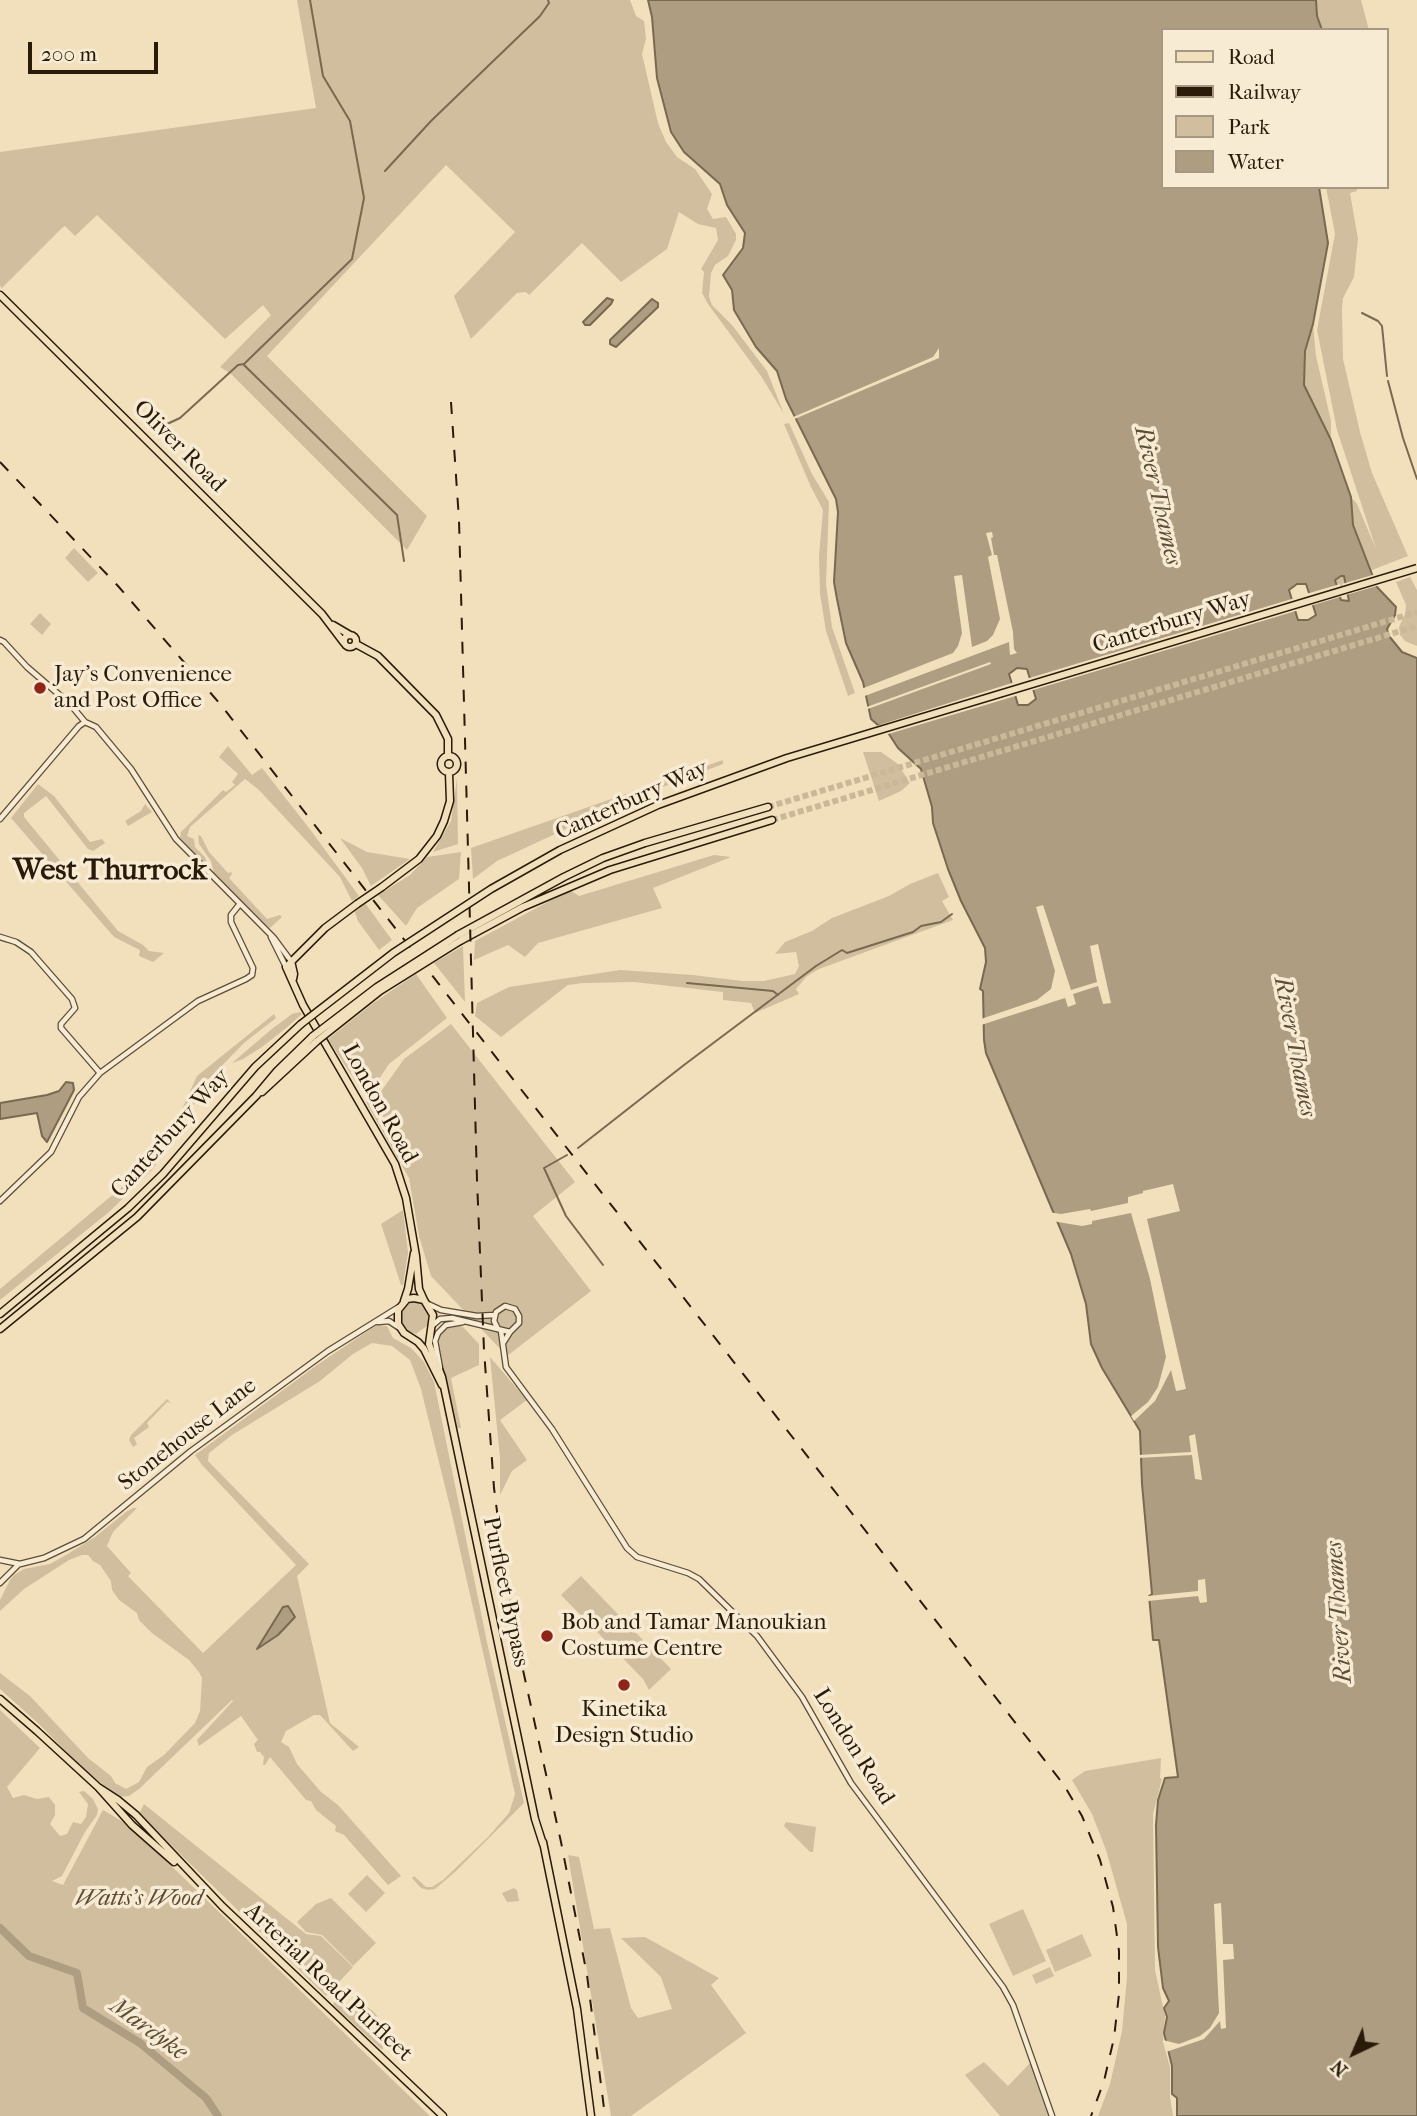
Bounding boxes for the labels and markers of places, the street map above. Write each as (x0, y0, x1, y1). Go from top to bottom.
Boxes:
place label: Jay's Convenience and Post Office (54, 661, 232, 715)
marker: Jay's Convenience and Post Office (32, 680, 48, 696)
place label: Bob and Tamar Manoukian Costume Centre (561, 1609, 827, 1663)
marker: Bob and Tamar Manoukian Costume Centre (539, 1628, 555, 1644)
marker: Kinetika Design Studio (616, 1677, 632, 1693)
place label: Kinetika Design Studio (555, 1696, 693, 1750)

